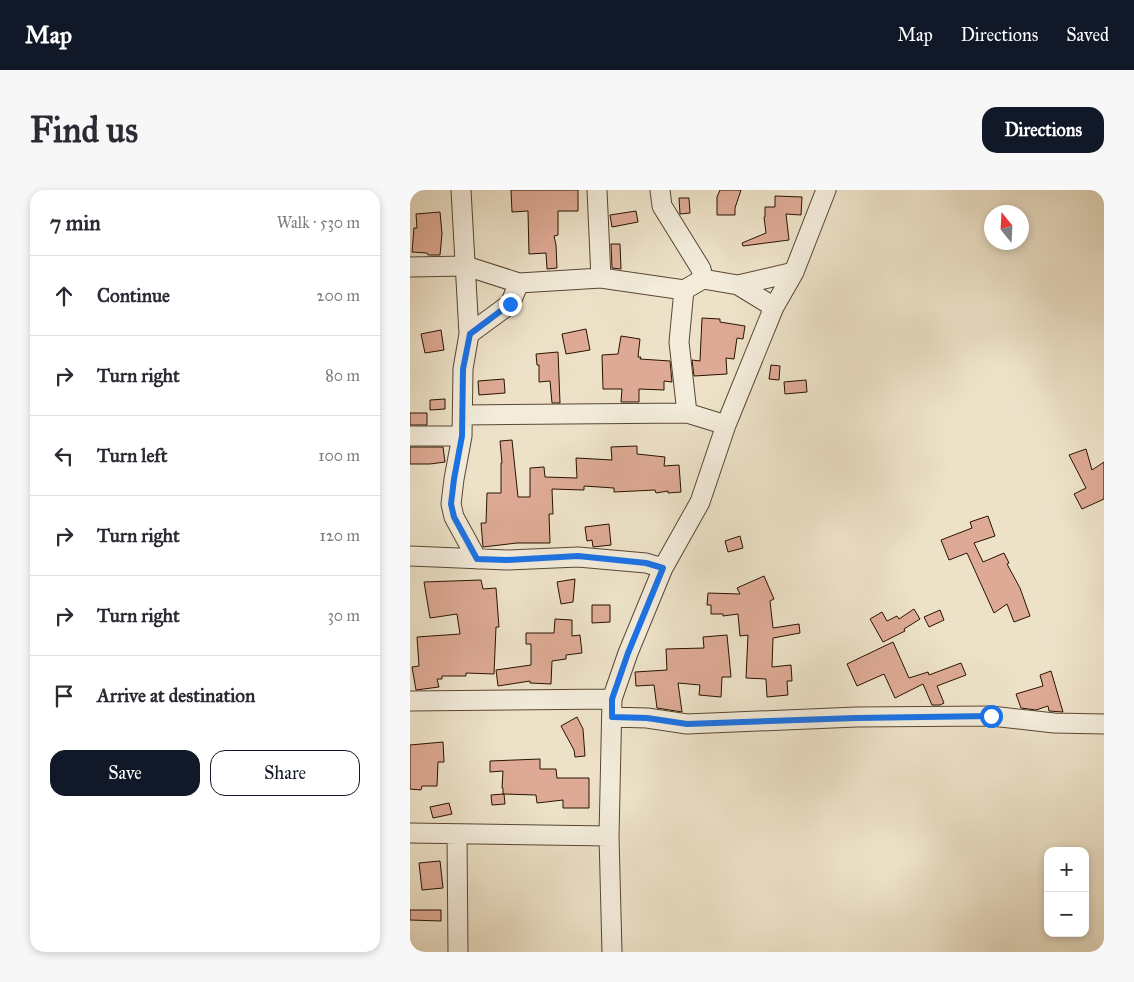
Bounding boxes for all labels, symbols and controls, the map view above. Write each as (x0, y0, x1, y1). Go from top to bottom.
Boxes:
text: Map (25, 20, 72, 50)
text: Map (897, 24, 933, 46)
text: Directions (961, 24, 1038, 46)
text: Saved (1066, 24, 1109, 46)
button: Directions (982, 107, 1104, 153)
text: Find us (30, 109, 138, 152)
north arrow (984, 205, 1029, 250)
text: 7 min (50, 210, 101, 236)
text: Walk · 530 m (277, 213, 360, 232)
icon: ahead (50, 282, 78, 310)
text: Continue (97, 284, 170, 307)
text: 200 m (317, 286, 360, 305)
route end (499, 293, 522, 316)
icon: right (50, 362, 78, 390)
text: Turn right (97, 364, 180, 387)
text: 80 m (325, 366, 360, 385)
icon: left (50, 442, 78, 470)
text: Turn left (97, 444, 167, 467)
text: 100 m (318, 446, 360, 465)
icon: right (50, 522, 78, 550)
text: Turn right (97, 524, 180, 547)
text: 120 m (320, 526, 360, 545)
icon: right (50, 602, 78, 630)
text: Turn right (97, 604, 180, 627)
text: 30 m (327, 606, 360, 625)
icon: arrive (50, 682, 78, 710)
text: Arrive at destination (97, 684, 255, 707)
route start (980, 705, 1003, 728)
button: Save (50, 750, 200, 796)
button: Share (210, 750, 360, 796)
map controls (1044, 847, 1089, 937)
button: + (1044, 847, 1089, 892)
button: − (1044, 892, 1089, 937)

